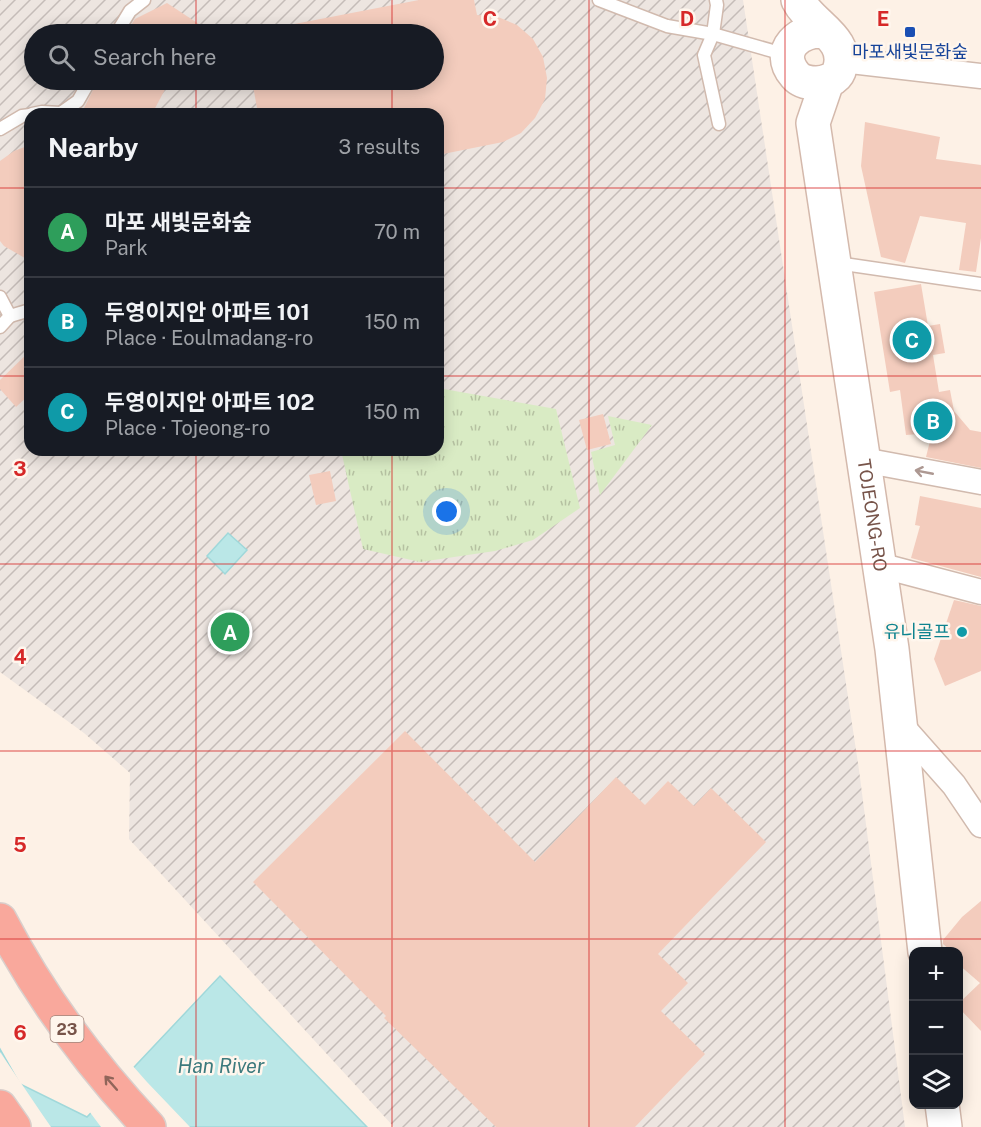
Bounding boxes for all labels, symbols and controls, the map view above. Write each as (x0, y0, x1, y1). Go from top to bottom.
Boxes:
text: C (483, 7, 497, 31)
text: D (680, 7, 694, 31)
text: E (877, 7, 889, 31)
search box (24, 24, 444, 90)
marker: 마포새빛문화숲 (903, 25, 917, 39)
icon: search (45, 41, 78, 74)
place label: 마포새빛문화숲 (852, 41, 968, 62)
text: Search here (93, 44, 217, 70)
text: Nearby (48, 132, 138, 163)
text: 3 results (339, 135, 420, 159)
text: 마포 새빛문화숲 (105, 209, 252, 235)
text: A (60, 220, 75, 244)
text: 70 m (374, 220, 420, 244)
text: Park (105, 236, 148, 260)
text: 두영이지안 아파트 101 (105, 299, 310, 325)
text: B (61, 310, 74, 334)
text: 150 m (365, 310, 420, 334)
pin: C (892, 318, 932, 362)
text: Place · Eoulmadang-ro (105, 326, 313, 350)
text: 두영이지안 아파트 102 (105, 389, 314, 415)
pin: B (914, 398, 952, 444)
text: C (60, 400, 75, 424)
text: 150 m (365, 400, 420, 424)
text: Place · Tojeong-ro (105, 416, 270, 440)
text: 3 (13, 457, 27, 481)
street label: TOJEONG-RO (854, 457, 891, 573)
one-way arrow (914, 466, 934, 477)
your location (432, 497, 461, 526)
pin: A (210, 610, 250, 654)
place label: 유니골프 (884, 621, 950, 642)
marker: 유니골프 (955, 625, 969, 639)
text: 4 (13, 645, 27, 669)
text: 5 (13, 833, 27, 857)
map controls (909, 947, 963, 1109)
button: + (909, 947, 963, 1001)
button: − (909, 1001, 963, 1055)
road number: 23 (50, 1016, 84, 1042)
text: 6 (13, 1021, 27, 1045)
water label: Han River (177, 1054, 265, 1078)
button: layers (909, 1055, 963, 1109)
one-way arrow (104, 1076, 118, 1091)

